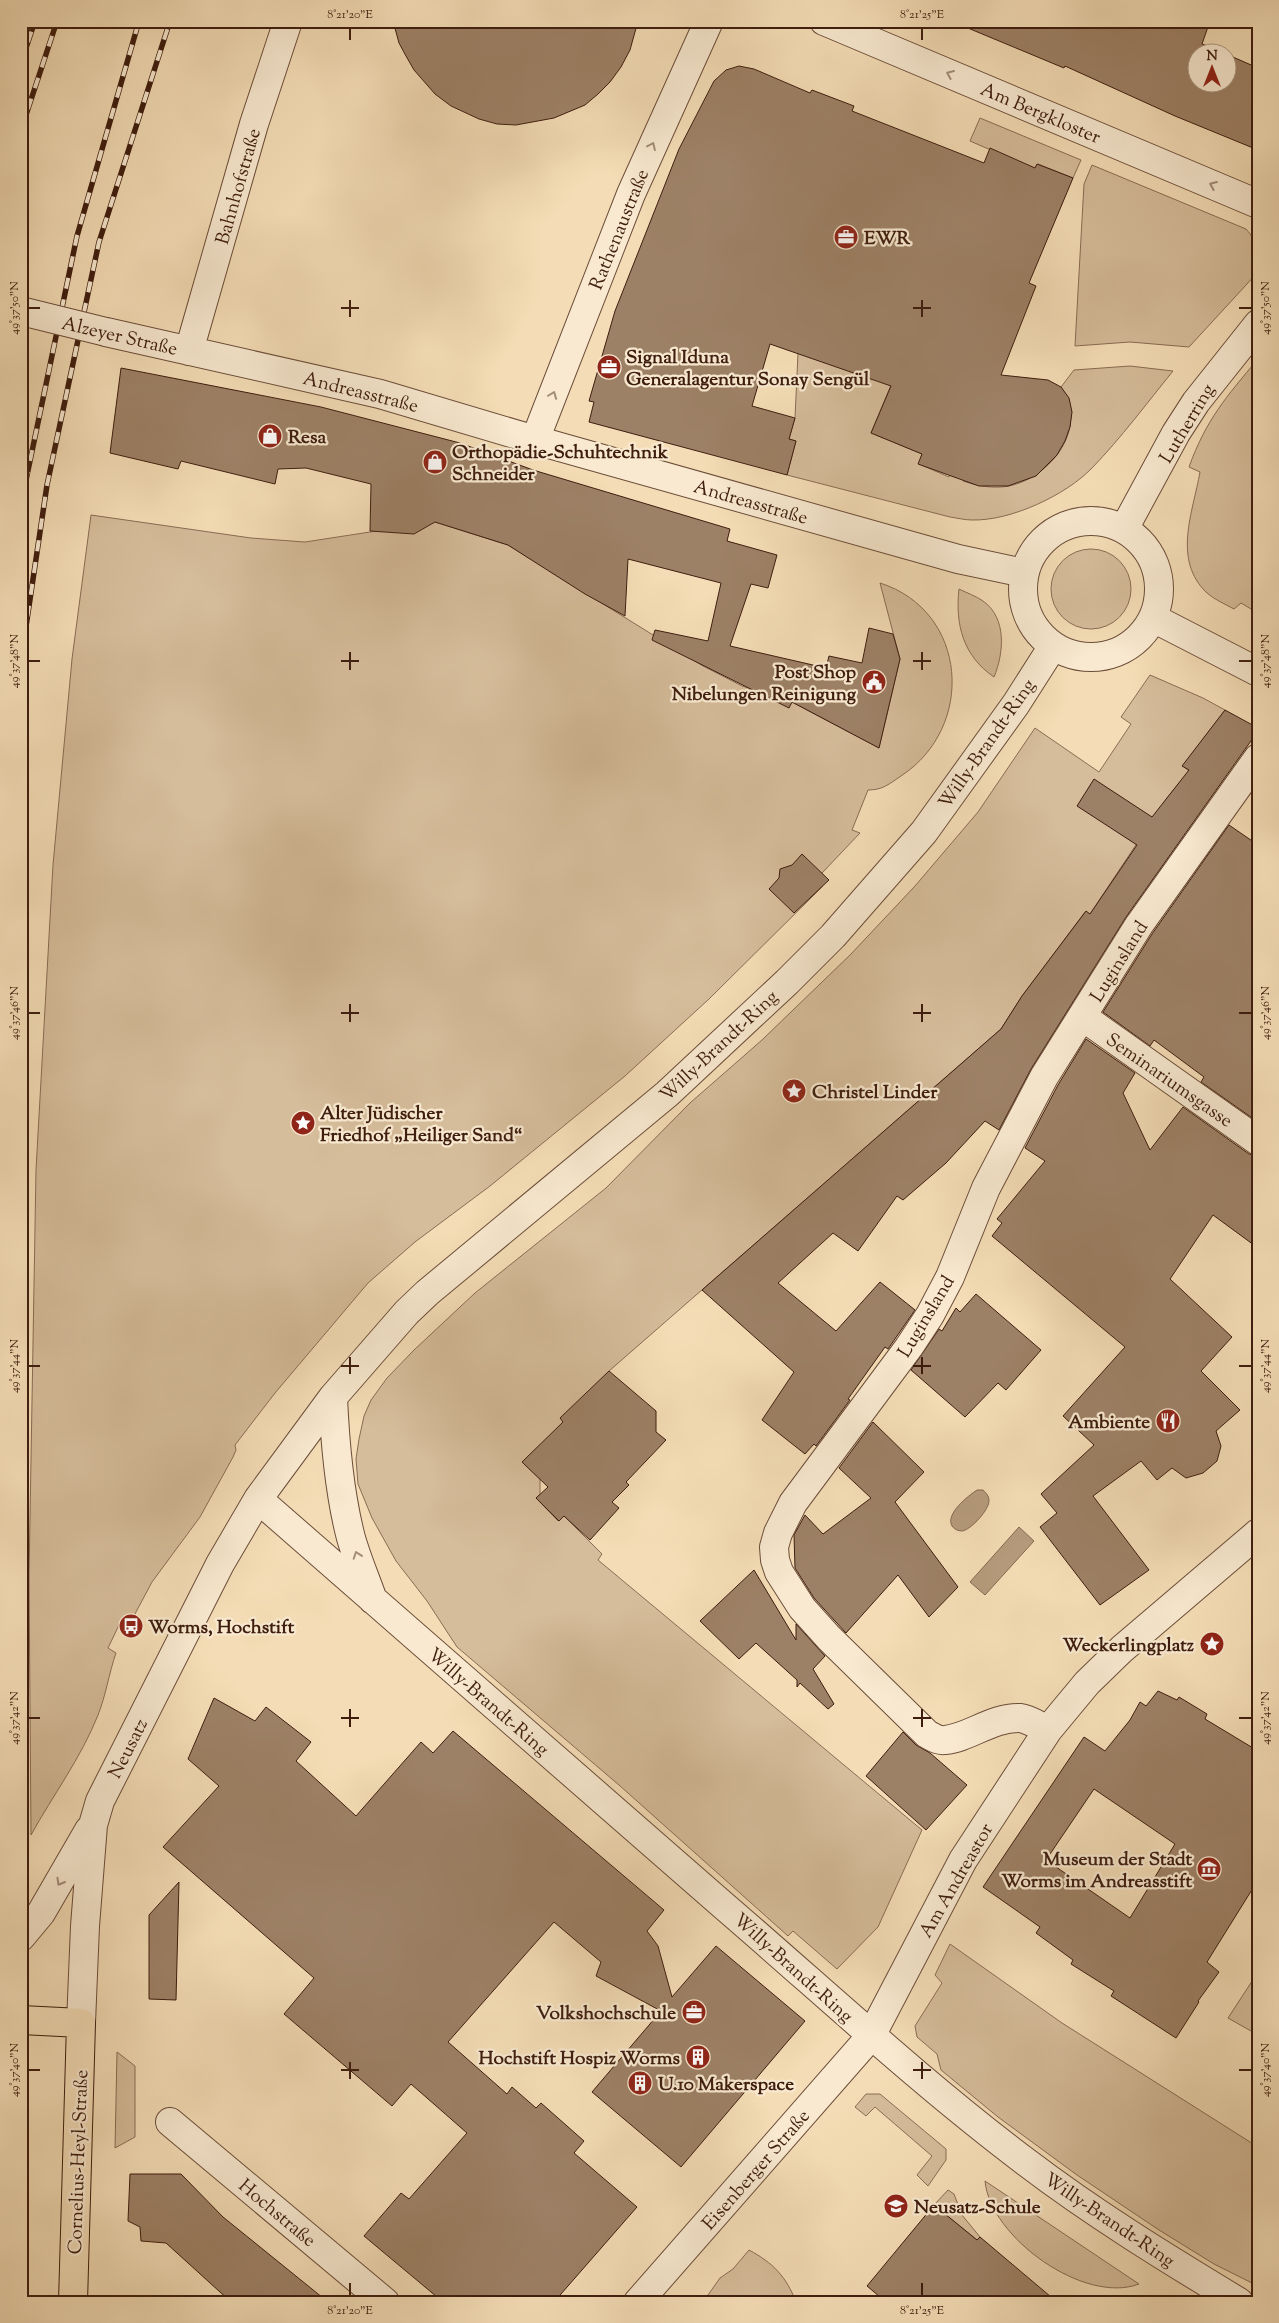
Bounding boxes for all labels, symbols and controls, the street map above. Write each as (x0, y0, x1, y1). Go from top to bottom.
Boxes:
text: 8°21'20"E (327, 6, 374, 24)
text: 8°21'25"E (900, 6, 945, 24)
north arrow (1186, 42, 1236, 92)
text: N (1206, 47, 1218, 67)
one-way arrow (946, 70, 955, 81)
street label: Am Bergkloster (976, 77, 1104, 152)
street label: Bahnhofstraße (210, 125, 269, 248)
one-way arrow (646, 142, 657, 151)
street label: Rathenaustraße (584, 165, 657, 294)
one-way arrow (1209, 180, 1218, 191)
office icon: EWR (833, 224, 859, 250)
place label: EWR (864, 226, 911, 253)
text: 49°37'50"N (6, 281, 24, 335)
text: 49°37'50"N (1257, 281, 1275, 335)
street label: Alzeyer Straße (59, 311, 180, 364)
place label: Signal Iduna Generalagentur Sonay Sengül (626, 345, 870, 394)
office icon: Signal Iduna Generalagentur Sonay Sengül (596, 354, 622, 380)
street label: Andreasstraße (300, 366, 421, 421)
street label: Lutherring (1154, 379, 1223, 469)
one-way arrow (547, 391, 557, 399)
shop icon: Resa (257, 423, 283, 449)
place label: Resa (288, 425, 326, 452)
place label: Orthopädie-Schuhtechnik Schneider (452, 440, 669, 489)
shop icon: Orthopädie-Schuhtechnik Schneider (422, 449, 448, 475)
street label: Andreasstraße (690, 474, 811, 533)
text: 49°37'48"N (6, 633, 24, 688)
text: 49°37'48"N (1257, 633, 1275, 688)
place label: Post Shop Nibelungen Reinigung (672, 660, 857, 709)
public building icon: Post Shop Nibelungen Reinigung (861, 669, 887, 695)
street label: Willy-Brandt-Ring (933, 674, 1043, 815)
street label: Luginsland (1084, 916, 1156, 1008)
street label: Willy-Brandt-Ring (655, 985, 785, 1109)
text: 49°37'46"N (6, 986, 24, 1040)
text: 49°37'46"N (1257, 986, 1275, 1040)
street label: Seminariumsgasse (1100, 1027, 1238, 1135)
place icon: Christel Linder (781, 1078, 807, 1104)
place label: Christel Linder (812, 1080, 938, 1107)
place label: Alter Jüdischer Friedhof „Heiliger Sand“ (320, 1101, 523, 1150)
place icon: Alter Jüdischer Friedhof „Heiliger Sand“ (290, 1110, 316, 1136)
street label: Luginsland (892, 1271, 962, 1364)
text: 49°37'44"N (6, 1338, 24, 1393)
text: 49°37'44"N (1257, 1338, 1275, 1393)
restaurant icon: Ambiente (1155, 1408, 1181, 1434)
place label: Ambiente (1068, 1410, 1150, 1437)
one-way arrow (353, 1552, 363, 1560)
bus stop icon: Worms, Hochstift (118, 1613, 144, 1639)
place label: Worms, Hochstift (148, 1615, 295, 1642)
place icon: Weckerlingplatz (1199, 1631, 1225, 1657)
place label: Weckerlingplatz (1063, 1633, 1194, 1660)
street label: Willy-Brandt-Ring (421, 1642, 554, 1763)
text: 49°37'42"N (6, 1691, 24, 1745)
text: 49°37'42"N (1257, 1691, 1275, 1745)
street label: Neusatz (103, 1714, 156, 1784)
street label: Am Andreastor (913, 1819, 1001, 1944)
place label: Museum der Stadt Worms im Andreasstift (1001, 1847, 1193, 1896)
museum icon: Museum der Stadt Worms im Andreasstift (1196, 1856, 1222, 1882)
one-way arrow (56, 1877, 66, 1886)
street label: Willy-Brandt-Ring (726, 1908, 858, 2030)
office icon: Volkshochschule (681, 1999, 707, 2025)
place label: Volkshochschule (536, 2001, 676, 2028)
text: 49°37'40"N (6, 2043, 24, 2097)
text: 49°37'40"N (1257, 2043, 1275, 2097)
building icon: Hochstift Hospiz Worms (685, 2044, 711, 2070)
place label: Hochstift Hospiz Worms (478, 2046, 681, 2073)
street label: Cornelius-Heyl-Straße (63, 2069, 96, 2255)
building icon: U.10 Makerspace (627, 2070, 653, 2096)
place label: U.10 Makerspace (658, 2072, 794, 2099)
street label: Eisenberger Straße (697, 2104, 817, 2237)
street label: Willy-Brandt-Ring (1038, 2167, 1180, 2275)
street label: Hochstraße (232, 2173, 321, 2254)
school or university icon: Neusatz-Schule (883, 2193, 909, 2219)
place label: Neusatz-Schule (914, 2195, 1041, 2222)
text: 8°21'20"E (327, 2302, 374, 2320)
text: 8°21'25"E (900, 2302, 945, 2320)

